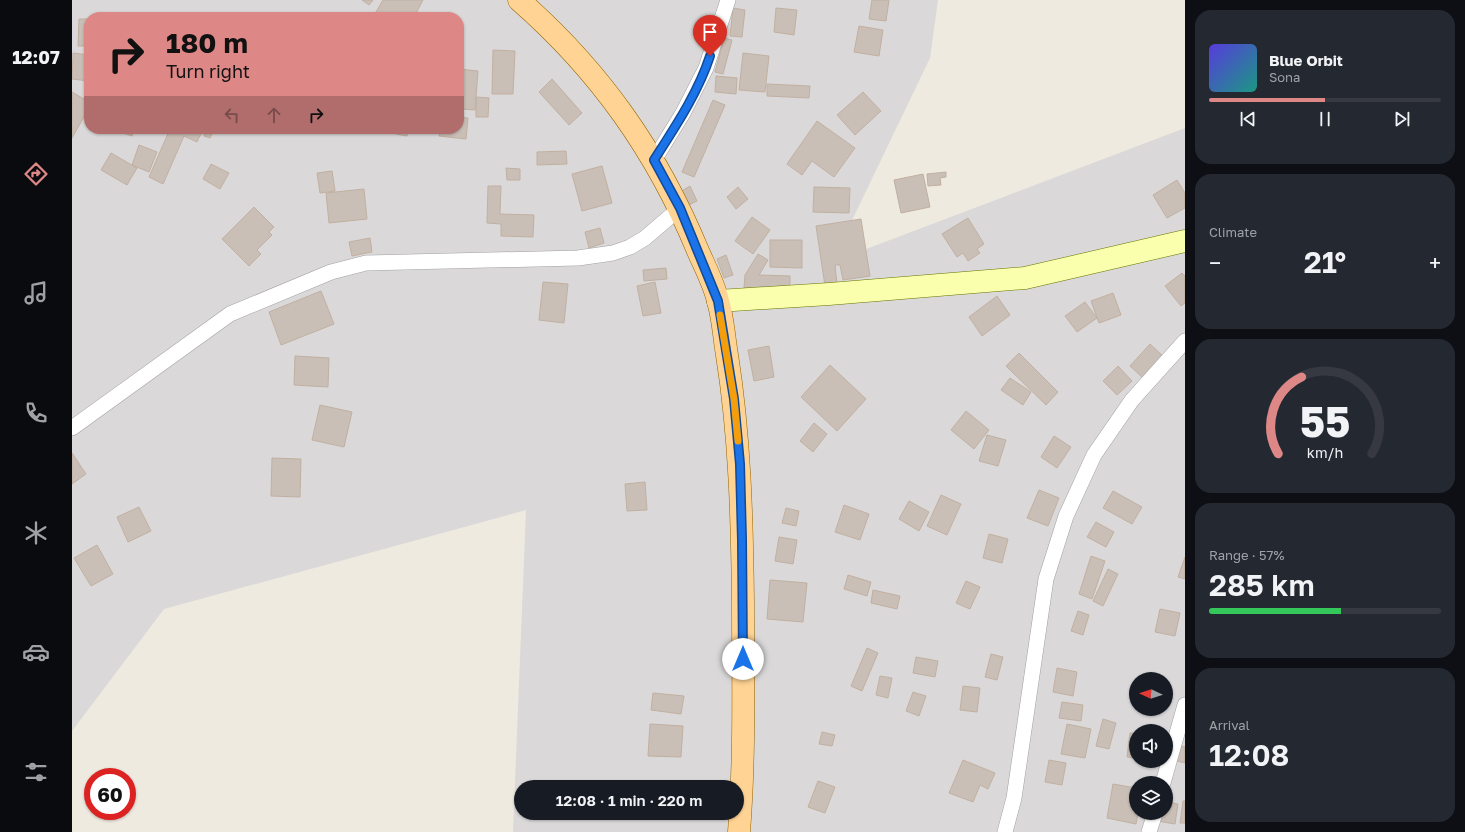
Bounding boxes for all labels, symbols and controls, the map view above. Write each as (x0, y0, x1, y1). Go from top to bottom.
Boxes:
pin (693, 15, 727, 56)
icon: arrive (699, 21, 721, 43)
text: 180 m (166, 26, 248, 59)
icon: right (100, 28, 152, 80)
text: 12:07 (12, 46, 60, 68)
text: Blue Orbit (1269, 51, 1343, 69)
text: Turn right (166, 60, 250, 82)
text: Sona (1269, 69, 1300, 85)
icon: left (221, 104, 243, 126)
icon: ahead (263, 104, 285, 126)
icon: right (305, 104, 327, 126)
icon: previous (1237, 108, 1259, 130)
icon: pause (1314, 108, 1336, 130)
icon: next (1391, 108, 1413, 130)
icon: directions (22, 160, 50, 188)
text: Climate (1209, 224, 1257, 240)
text: 21° (1304, 244, 1346, 280)
text: − (1209, 249, 1221, 276)
text: + (1429, 249, 1441, 276)
icon: music (22, 279, 50, 307)
text: 55 (1300, 396, 1350, 446)
icon: phone (22, 399, 50, 427)
text: km/h (1307, 444, 1343, 461)
icon: climate (22, 519, 50, 547)
text: Range · 57% (1209, 547, 1284, 563)
text: 285 km (1209, 567, 1315, 603)
icon: car (22, 638, 50, 666)
position arrow (722, 638, 764, 680)
north arrow (1129, 672, 1173, 716)
map controls (1129, 672, 1173, 820)
text: Arrival (1209, 717, 1250, 733)
button: sound (1129, 724, 1173, 768)
text: 12:08 (1209, 737, 1289, 773)
icon: filters (22, 758, 50, 786)
speed limit sign: 60 (84, 768, 136, 820)
button: layers (1129, 776, 1173, 820)
text: 12:08 · 1 min · 220 m (556, 791, 702, 809)

